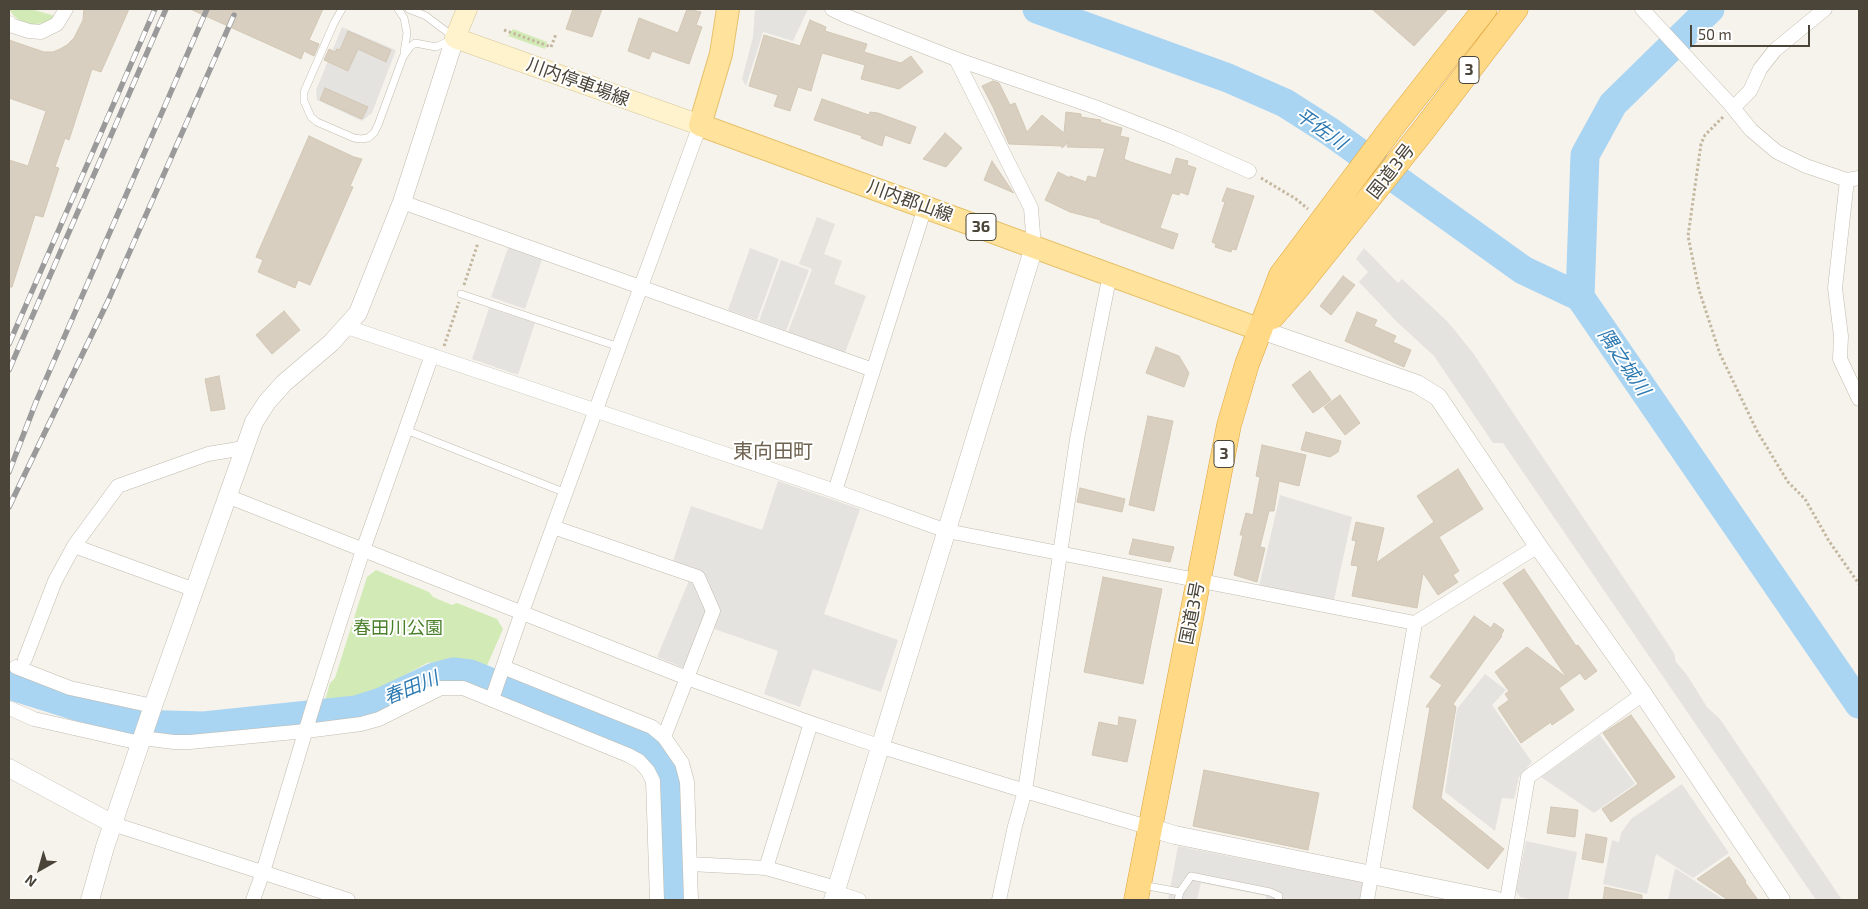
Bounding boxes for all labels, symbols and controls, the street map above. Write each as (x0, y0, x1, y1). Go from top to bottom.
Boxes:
scale bar (1693, 15, 1813, 47)
text: 50 m (1698, 25, 1732, 43)
street label: 川内停車場線 (524, 53, 632, 111)
road number: 3 (1459, 56, 1479, 84)
water label: 平佐川 (1291, 103, 1351, 155)
street label: 国道3号 (1363, 139, 1419, 203)
street label: 川内郡山線 (864, 175, 956, 227)
road number: 36 (966, 213, 996, 240)
water label: 隅之城川 (1593, 324, 1655, 400)
district label: 東向田町 (733, 439, 813, 463)
road number: 3 (1214, 440, 1234, 468)
street label: 国道3号 (1175, 580, 1209, 646)
park label: 春田川公園 (353, 617, 443, 639)
water label: 春田川 (380, 667, 442, 709)
north arrow (15, 844, 65, 894)
text: N (21, 871, 40, 891)

